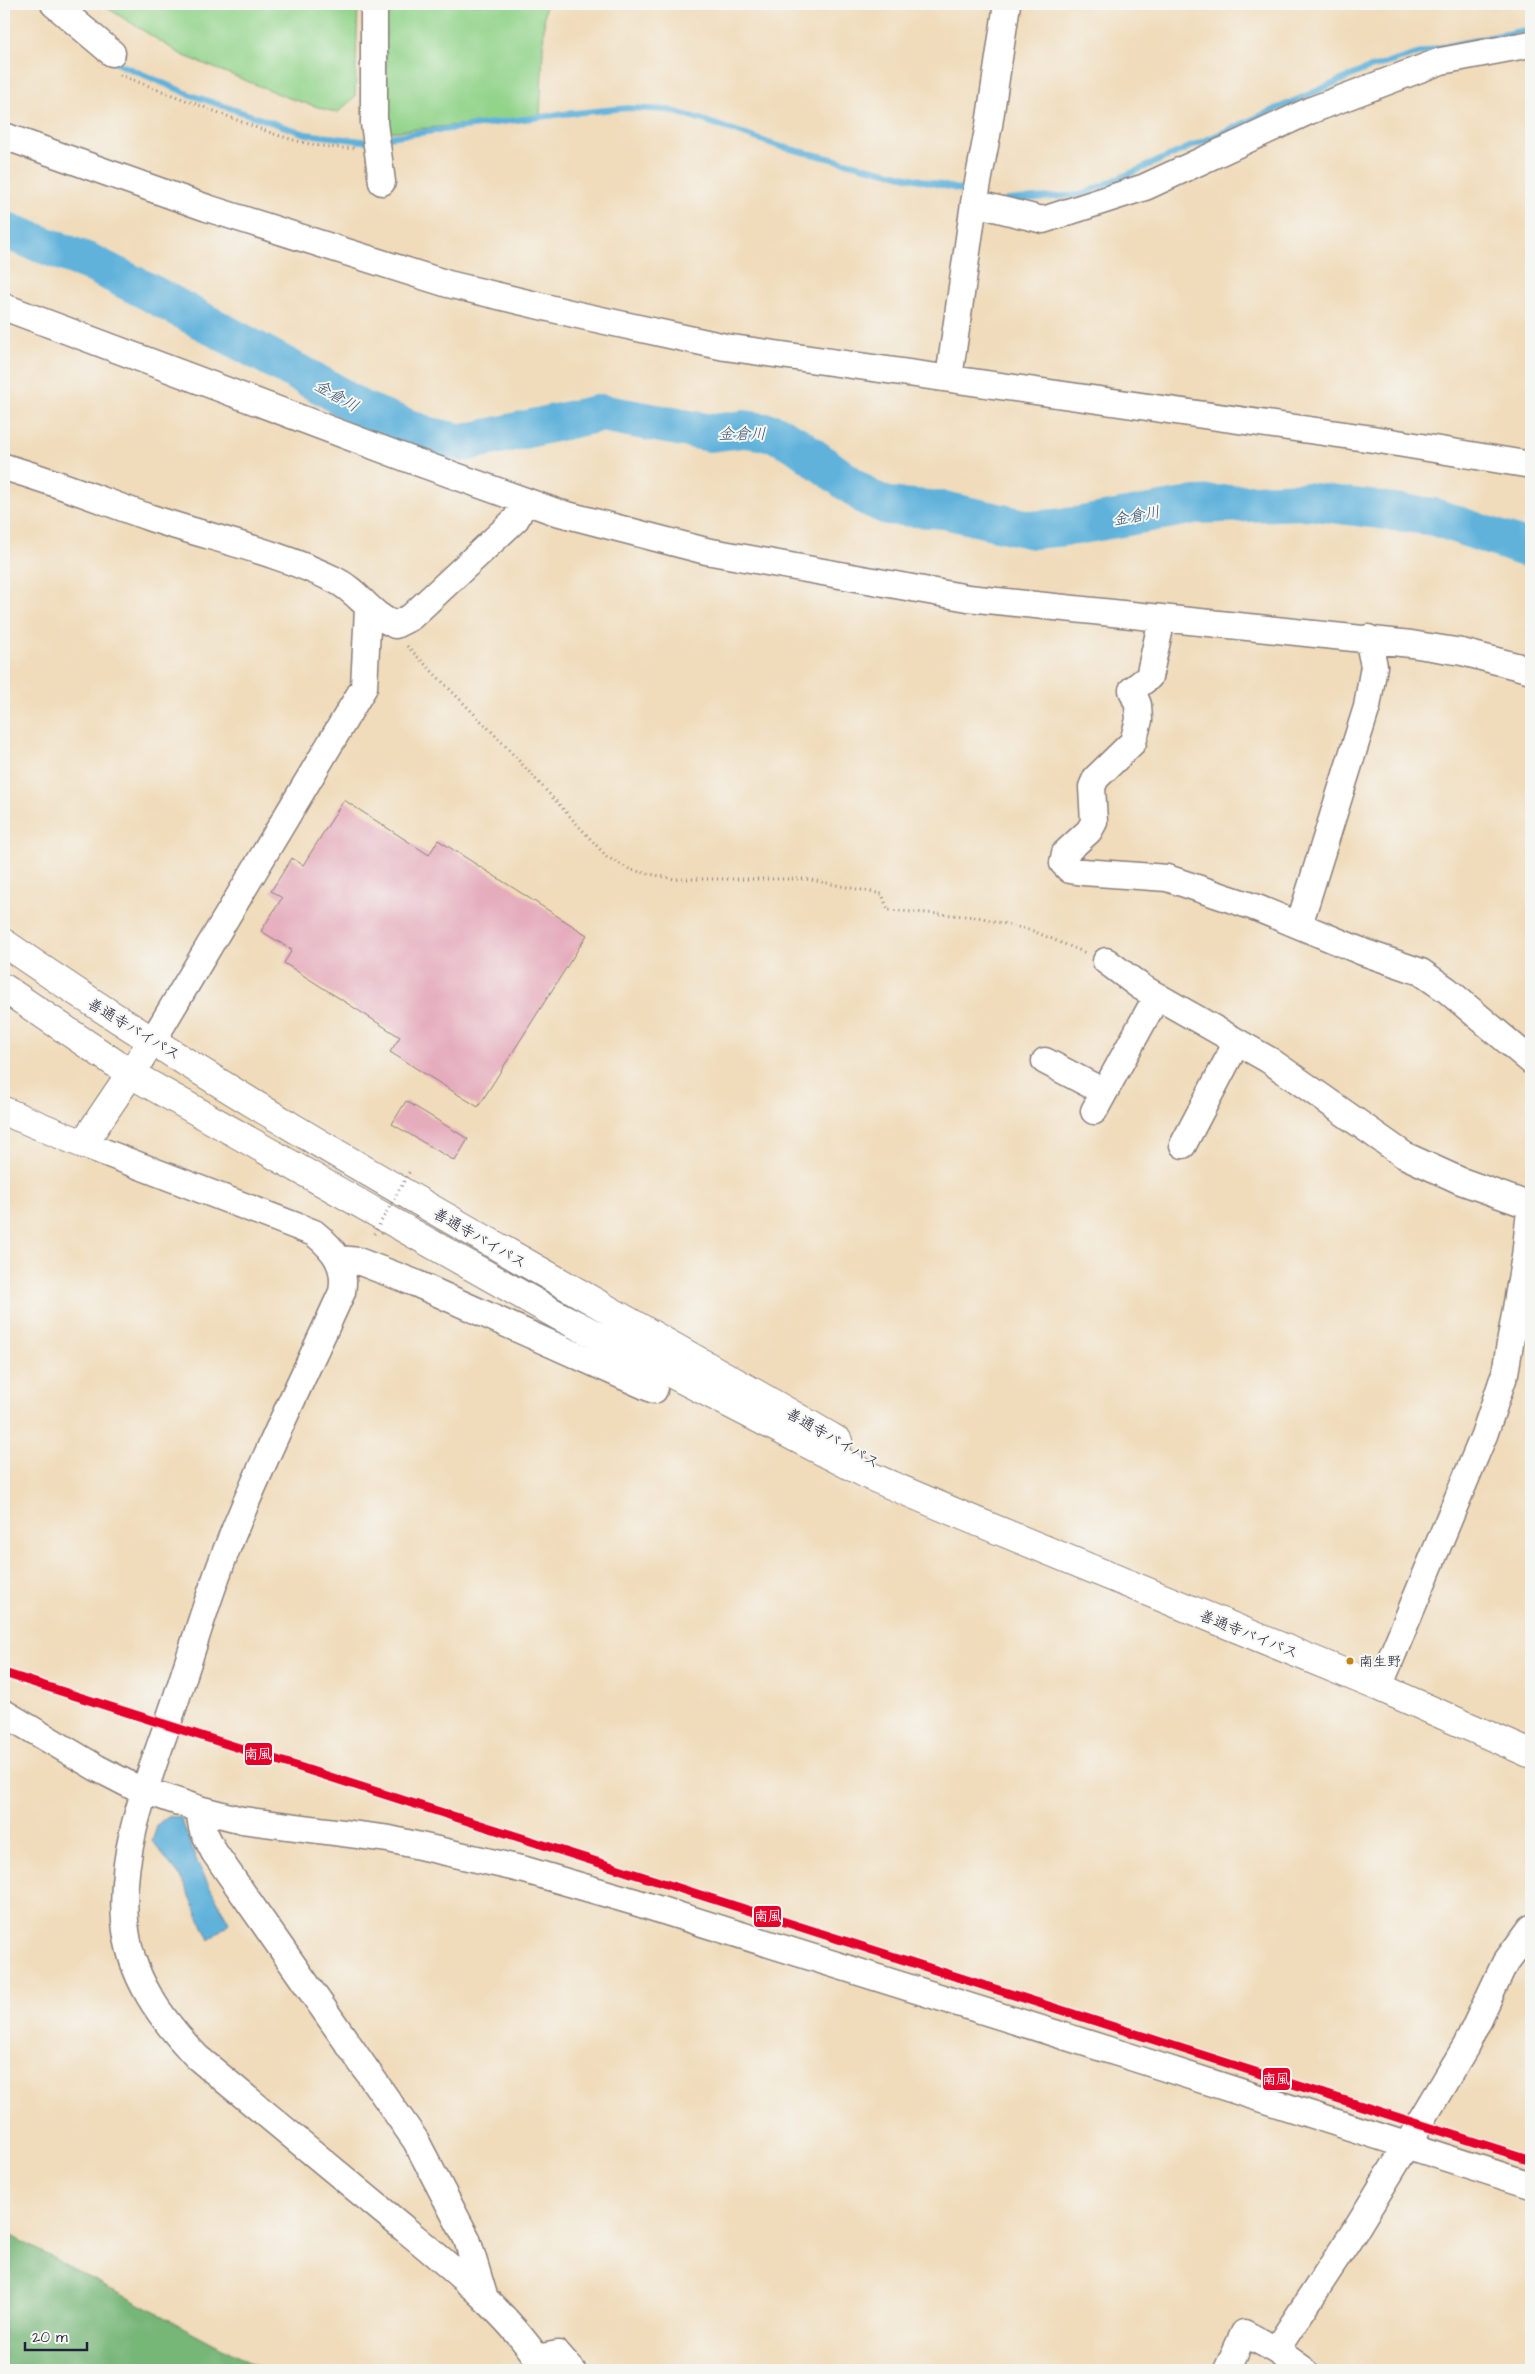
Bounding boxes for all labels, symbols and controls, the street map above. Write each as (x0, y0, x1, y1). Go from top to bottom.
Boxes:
water label: 金倉川 (310, 374, 363, 417)
water label: 金倉川 (718, 423, 766, 445)
water label: 金倉川 (1111, 501, 1162, 531)
street label: 善通寺バイパス (83, 993, 184, 1065)
street label: 善通寺バイパス (429, 1203, 530, 1274)
street label: 善通寺バイパス (782, 1403, 883, 1474)
street label: 善通寺バイパス (1196, 1605, 1301, 1664)
place label: 南生野 (1359, 1652, 1401, 1672)
marker: 南生野 (1345, 1656, 1355, 1666)
line badge: 南風 (244, 1742, 273, 1766)
text: 南風 (244, 1745, 272, 1765)
line badge: 南風 (753, 1905, 782, 1928)
text: 南風 (754, 1907, 782, 1927)
line badge: 南風 (1262, 2067, 1291, 2091)
text: 南風 (1262, 2070, 1290, 2090)
scale bar (25, 2319, 88, 2351)
text: 20 m (32, 2327, 68, 2348)

